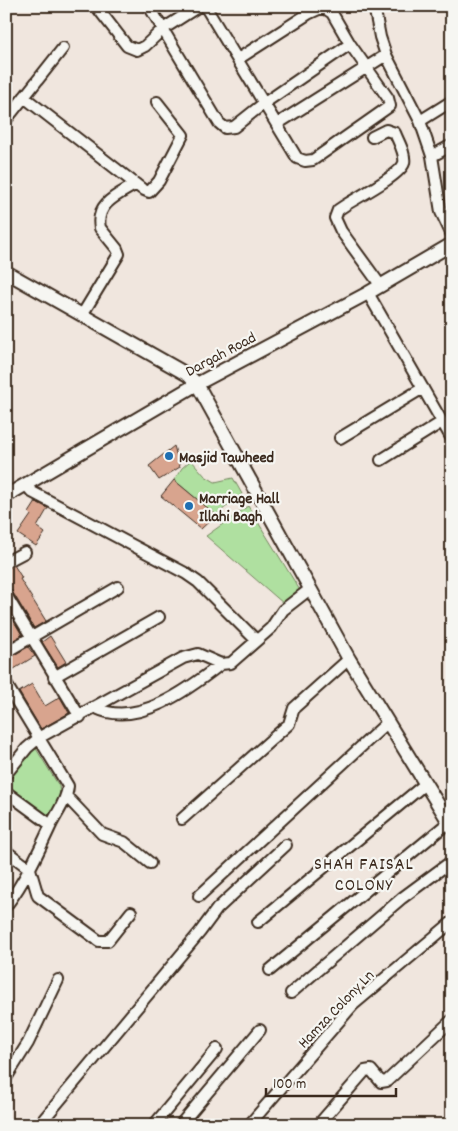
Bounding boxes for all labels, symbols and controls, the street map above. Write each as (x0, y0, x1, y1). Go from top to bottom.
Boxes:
street label: Dargah Road (182, 327, 261, 383)
place label: Masjid Tawheed (179, 447, 274, 470)
marker: Masjid Tawheed (163, 450, 175, 462)
place label: Marriage Hall Illahi Bagh (199, 488, 279, 529)
marker: Marriage Hall Illahi Bagh (183, 500, 195, 512)
district label: SHAH FAISAL COLONY (314, 853, 414, 899)
street label: Hamza Colony Ln (293, 965, 380, 1054)
scale bar (266, 1066, 396, 1098)
text: 100 m (273, 1074, 306, 1096)

